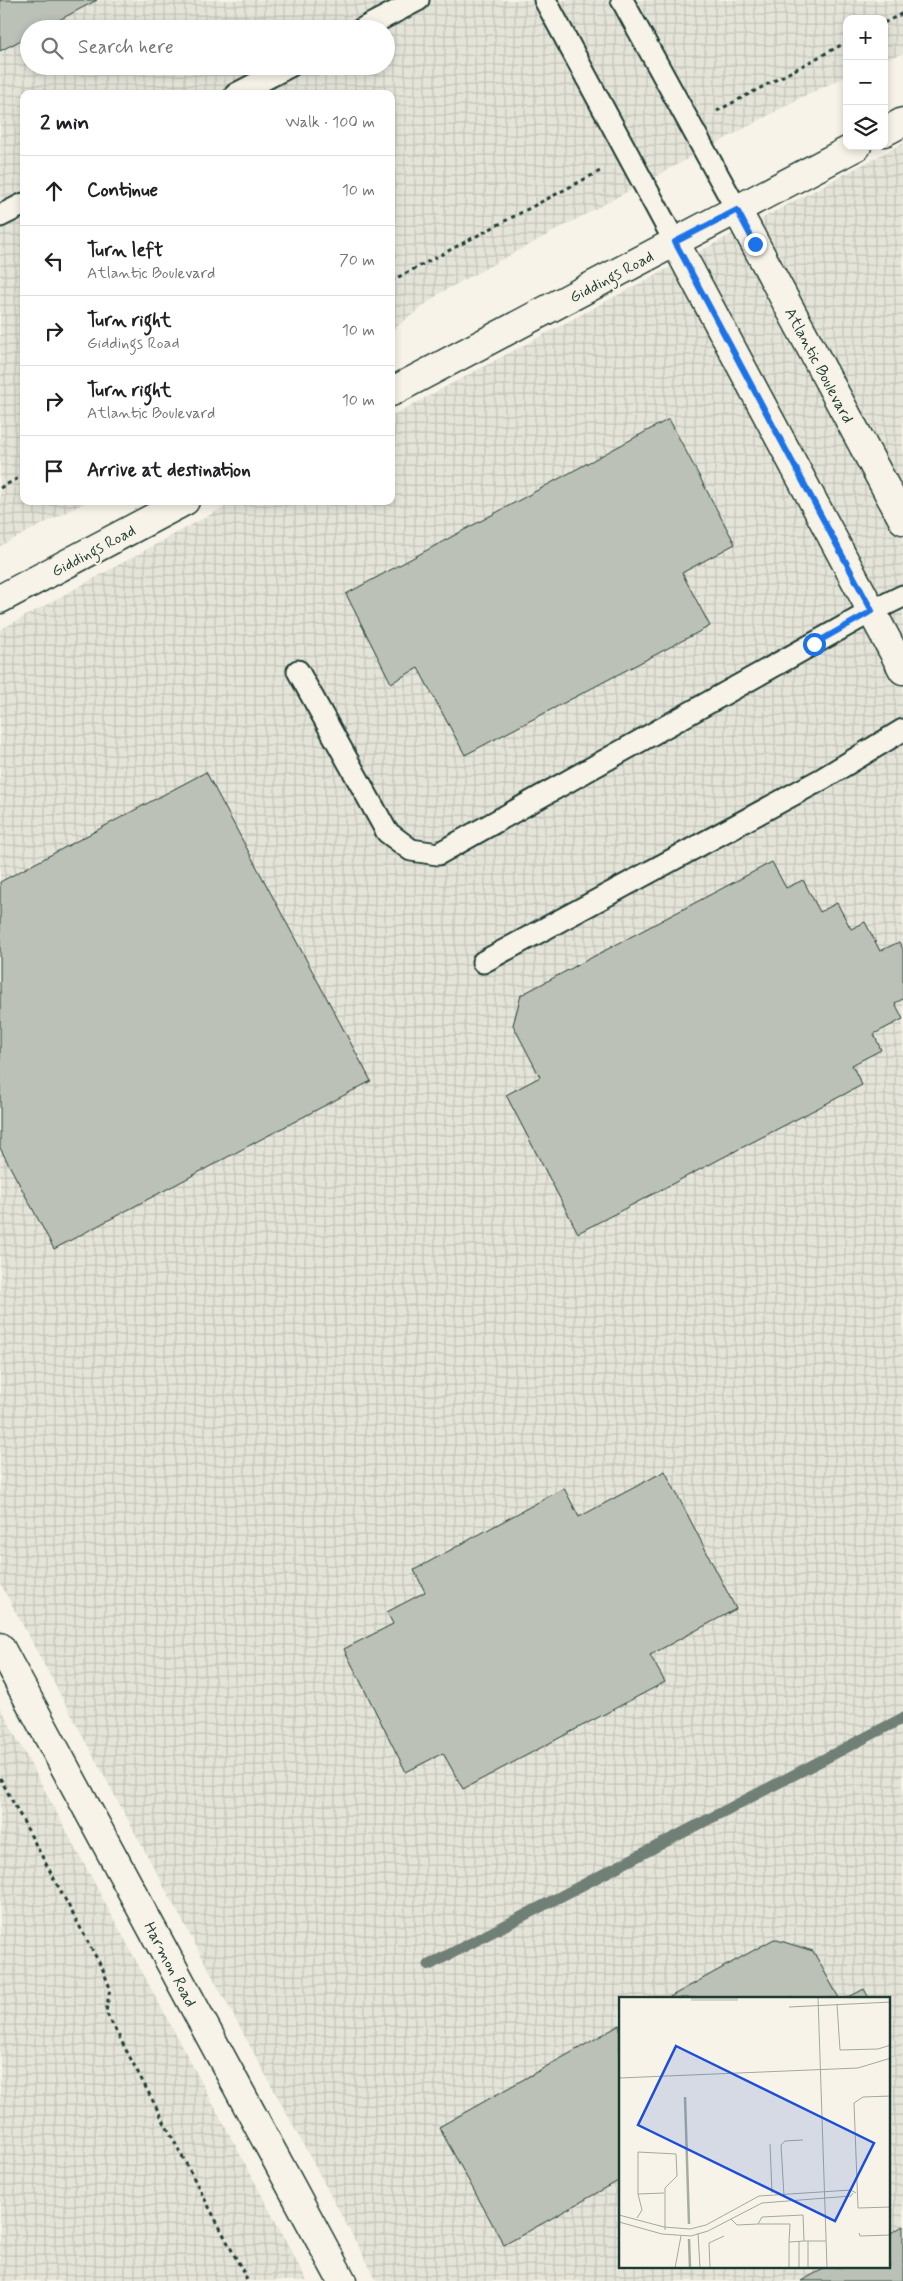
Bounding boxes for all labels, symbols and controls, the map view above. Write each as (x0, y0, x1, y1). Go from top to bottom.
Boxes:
map controls (843, 15, 888, 150)
button: + (843, 15, 888, 60)
search box (20, 20, 395, 75)
icon: search (38, 34, 66, 62)
text: Search here (78, 35, 174, 60)
button: − (843, 60, 888, 105)
button: layers (843, 105, 888, 150)
text: 2 min (40, 109, 89, 137)
text: Walk · 100 m (285, 112, 375, 133)
icon: ahead (40, 177, 68, 205)
text: Continue (87, 178, 158, 203)
text: 10 m (342, 180, 375, 201)
route end (744, 233, 767, 256)
text: Turn left (87, 238, 163, 263)
street label: Giddings Road (566, 246, 658, 309)
icon: left (40, 247, 68, 275)
text: 70 m (339, 250, 375, 271)
text: Atlantic Boulevard (87, 263, 215, 284)
street label: Atlantic Boulevard (779, 304, 858, 427)
text: Turn right (87, 308, 171, 333)
icon: right (40, 317, 68, 345)
text: 10 m (342, 320, 375, 341)
text: Giddings Road (87, 333, 180, 354)
text: Turn right (87, 378, 171, 403)
icon: right (40, 387, 68, 415)
text: 10 m (342, 390, 375, 411)
text: Atlantic Boulevard (87, 403, 215, 424)
icon: arrive (40, 457, 68, 485)
text: Arrive at destination (87, 458, 251, 483)
street label: Giddings Road (48, 520, 140, 583)
route start (803, 633, 826, 656)
street label: Harmon Road (138, 1918, 201, 2011)
inset map (619, 1997, 890, 2268)

